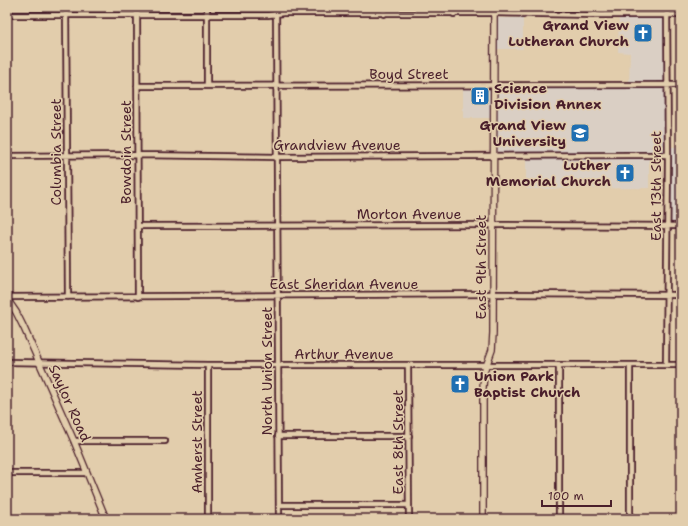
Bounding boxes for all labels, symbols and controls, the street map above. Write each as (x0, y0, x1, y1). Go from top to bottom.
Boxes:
place label: Grand View Lutheran Church (508, 16, 629, 50)
church icon: Grand View Lutheran Church (632, 22, 654, 44)
street label: Boyd Street (369, 65, 449, 83)
place label: Science Division Annex (494, 79, 601, 113)
building icon: Science Division Annex (469, 85, 491, 107)
street label: Columbia Street (47, 98, 65, 206)
street label: Bowdoin Street (117, 100, 135, 204)
place label: Grand View University (479, 116, 566, 150)
school or university icon: Grand View University (569, 122, 591, 144)
street label: East 13th Street (647, 131, 665, 241)
street label: Grandview Avenue (273, 136, 401, 154)
place label: Luther Memorial Church (486, 156, 611, 190)
church icon: Luther Memorial Church (614, 162, 636, 184)
street label: Morton Avenue (357, 205, 461, 223)
street label: East 9th Street (472, 215, 490, 319)
street label: East Sheridan Avenue (270, 275, 419, 293)
street label: North Union Street (258, 307, 276, 435)
street label: Arthur Avenue (294, 345, 394, 363)
street label: Saylor Road (45, 361, 95, 445)
place label: Union Park Baptist Church (474, 367, 580, 401)
church icon: Union Park Baptist Church (449, 373, 471, 395)
street label: Amherst Street (188, 390, 206, 494)
street label: East 8th Street (389, 390, 407, 494)
scale bar (542, 482, 611, 508)
text: 100 m (548, 488, 584, 504)

